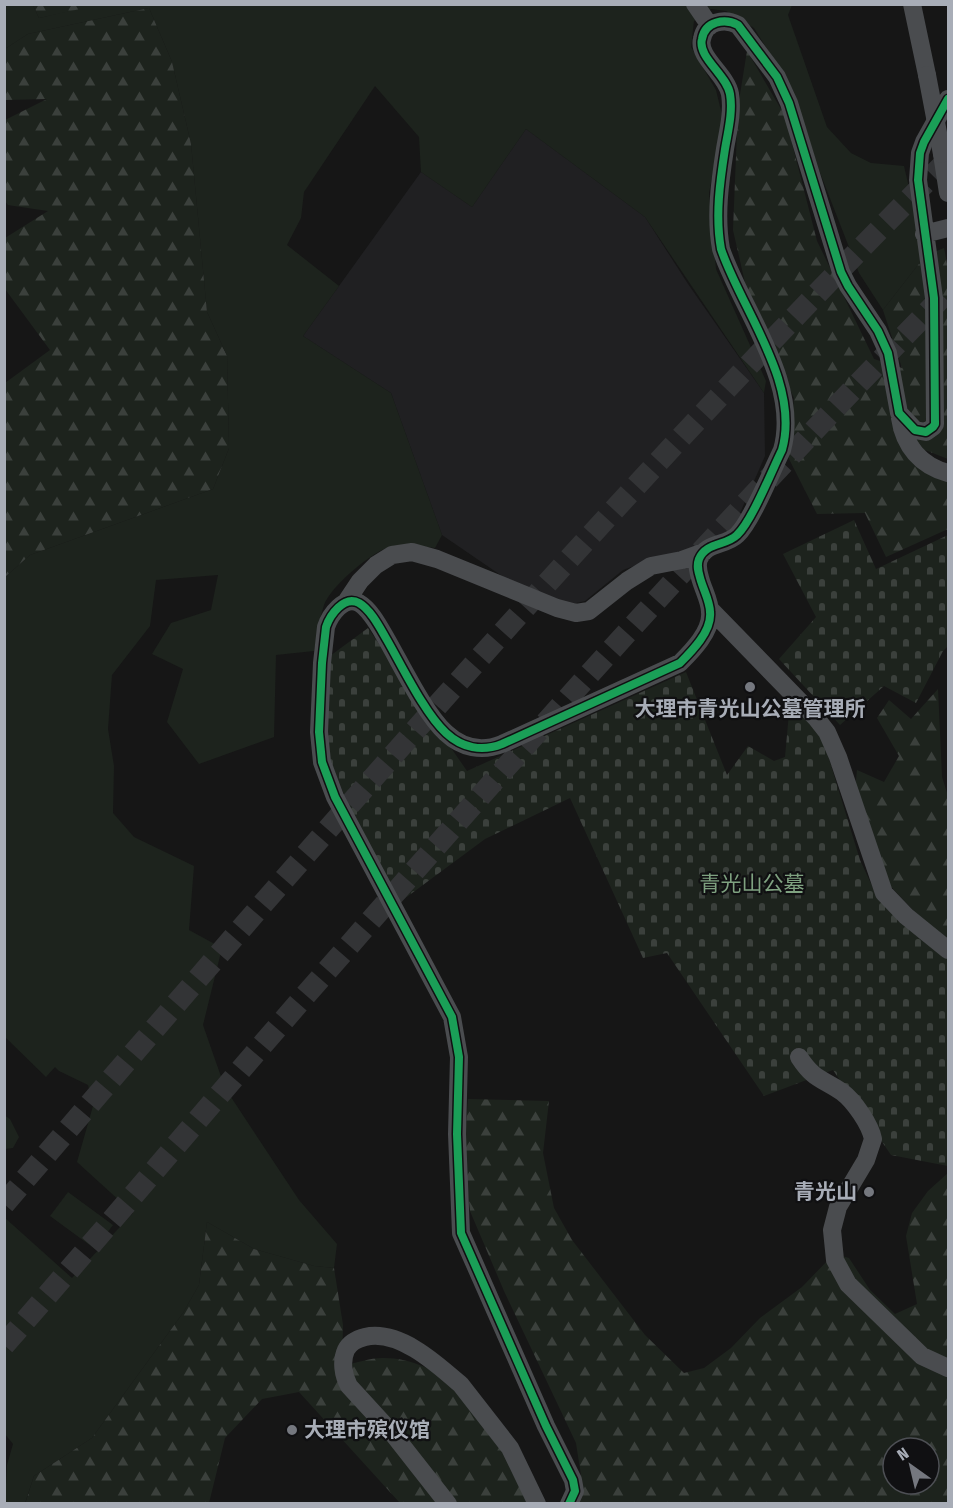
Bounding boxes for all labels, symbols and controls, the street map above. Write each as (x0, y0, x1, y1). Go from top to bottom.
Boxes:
marker: 大理市青光山公墓管理所 (743, 680, 757, 694)
place label: 大理市青光山公墓管理所 (635, 696, 866, 722)
park label: 青光山公墓 (700, 871, 805, 897)
place label: 青光山 (794, 1179, 857, 1205)
marker: 青光山 (862, 1185, 876, 1199)
place label: 大理市殡仪馆 (304, 1417, 430, 1443)
marker: 大理市殡仪馆 (285, 1423, 299, 1437)
north arrow (881, 1436, 941, 1496)
text: N (894, 1443, 912, 1465)

